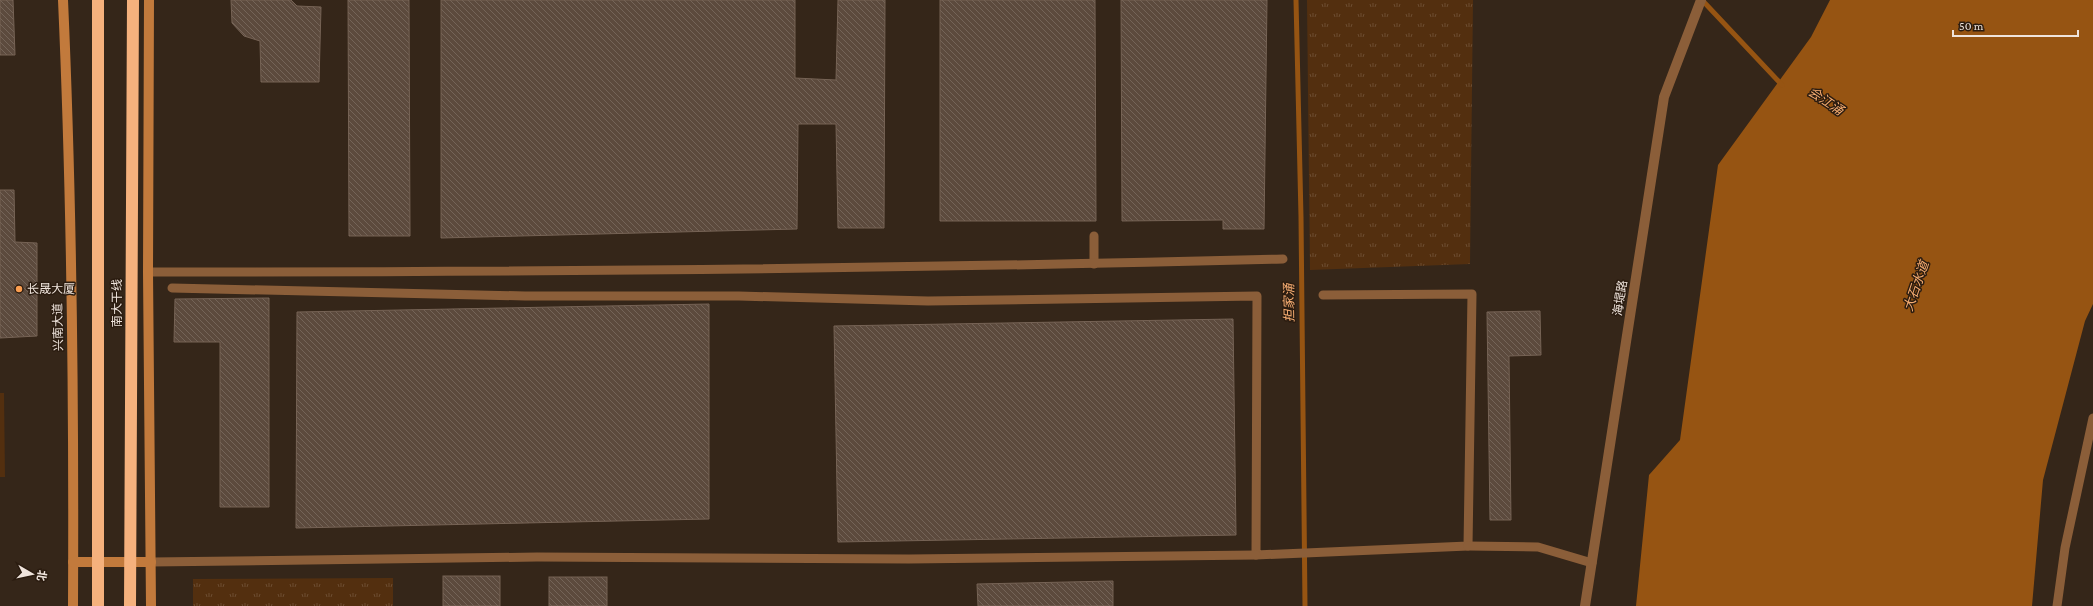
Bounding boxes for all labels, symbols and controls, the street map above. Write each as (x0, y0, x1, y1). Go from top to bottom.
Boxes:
scale bar (1953, 12, 2078, 38)
text: 50 m (1959, 19, 1984, 33)
water label: 会江涌 (1806, 84, 1848, 119)
water label: 大石水道 (1900, 257, 1932, 313)
street label: 南大干线 (110, 279, 124, 327)
street label: 海堤路 (1610, 279, 1630, 317)
water label: 担家涌 (1281, 281, 1297, 323)
place label: 长晟大厦 (27, 282, 75, 296)
marker: 长晟大厦 (14, 284, 24, 294)
street label: 兴南大道 (51, 303, 65, 351)
north arrow (12, 554, 52, 594)
text: 北 (35, 569, 49, 582)

